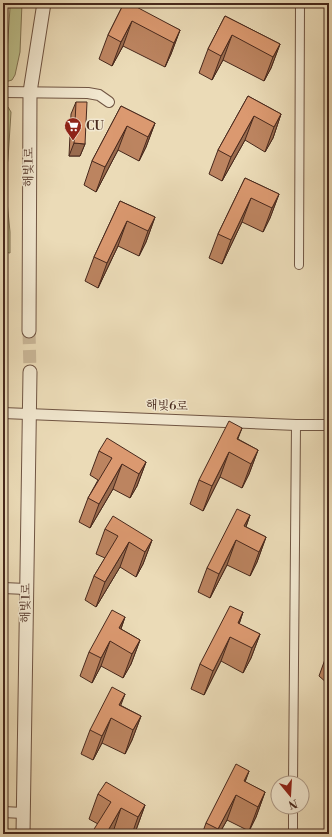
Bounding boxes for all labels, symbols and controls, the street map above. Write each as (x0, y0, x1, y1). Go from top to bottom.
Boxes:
supermarket icon: CU (63, 116, 83, 141)
place label: CU (86, 119, 105, 134)
street label: 해빛1로 (21, 146, 37, 187)
street label: 해빛6로 (146, 398, 189, 414)
street label: 해빛1로 (18, 582, 34, 623)
north arrow (270, 775, 310, 815)
text: N (286, 796, 299, 812)

